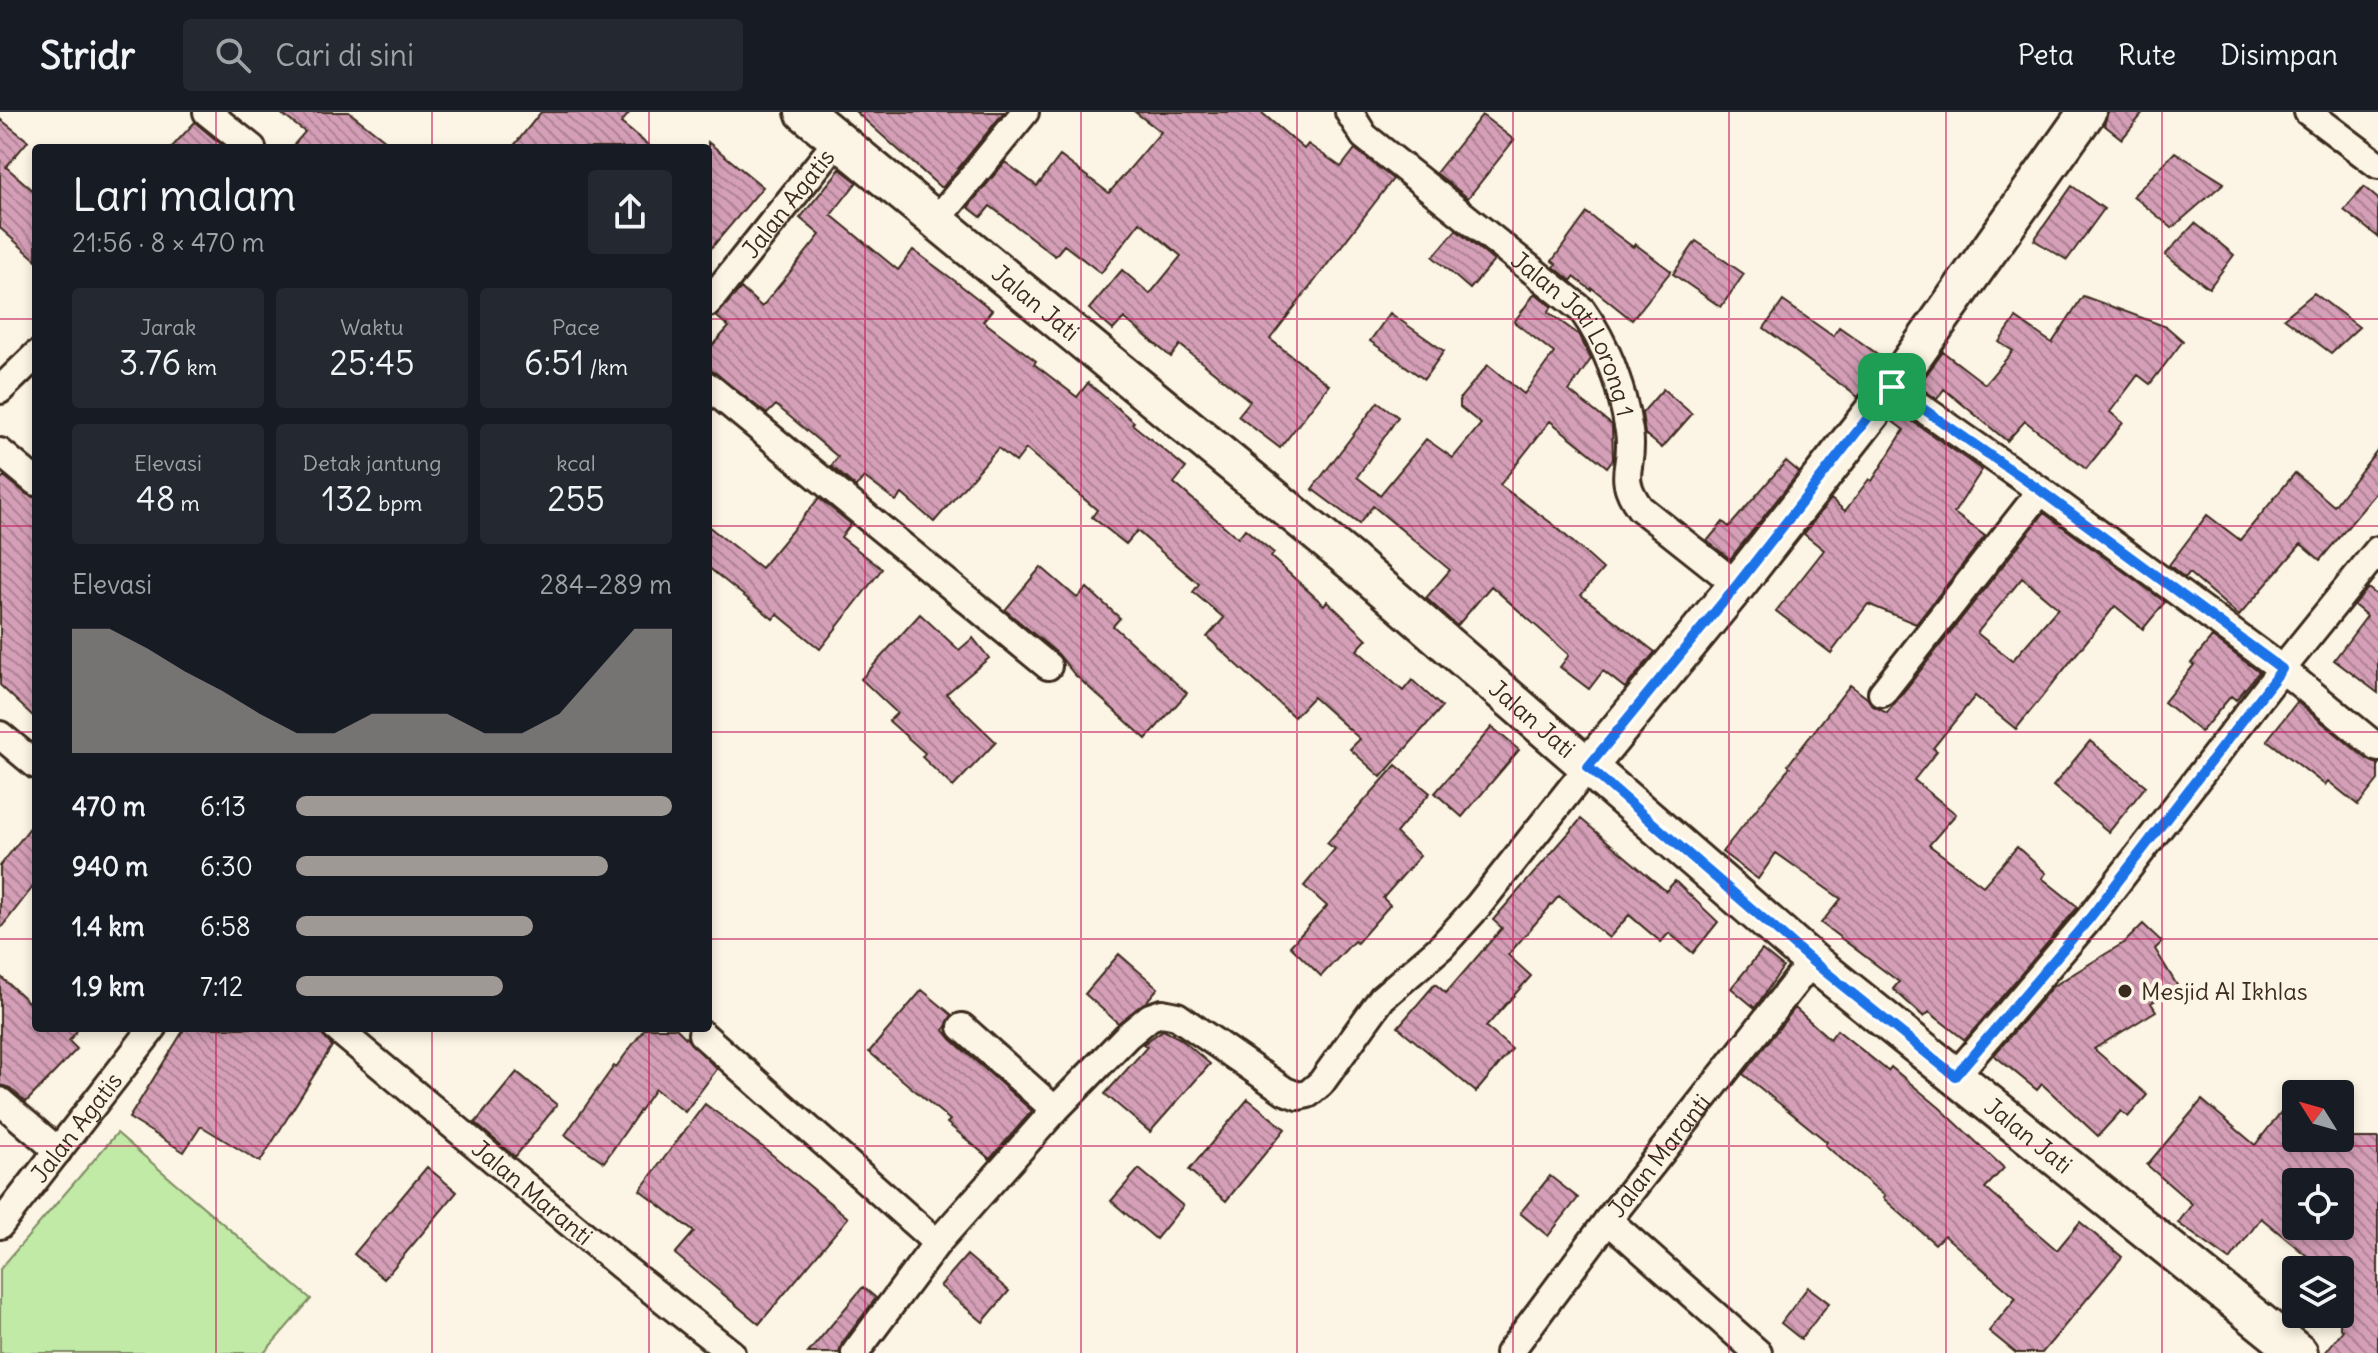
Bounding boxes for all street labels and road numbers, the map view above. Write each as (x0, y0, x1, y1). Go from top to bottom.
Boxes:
street label: Jalan Agatis (735, 142, 841, 264)
street label: Jalan Jati Lorong 1 (1505, 245, 1641, 419)
street label: Jalan Jati (986, 258, 1086, 347)
street label: Jalan Jati (1483, 673, 1582, 764)
street label: Jalan Agatis (24, 1066, 128, 1188)
street label: Jalan Maranti (1601, 1088, 1716, 1223)
street label: Jalan Jati (1979, 1091, 2078, 1180)
street label: Jalan Maranti (466, 1133, 599, 1251)

